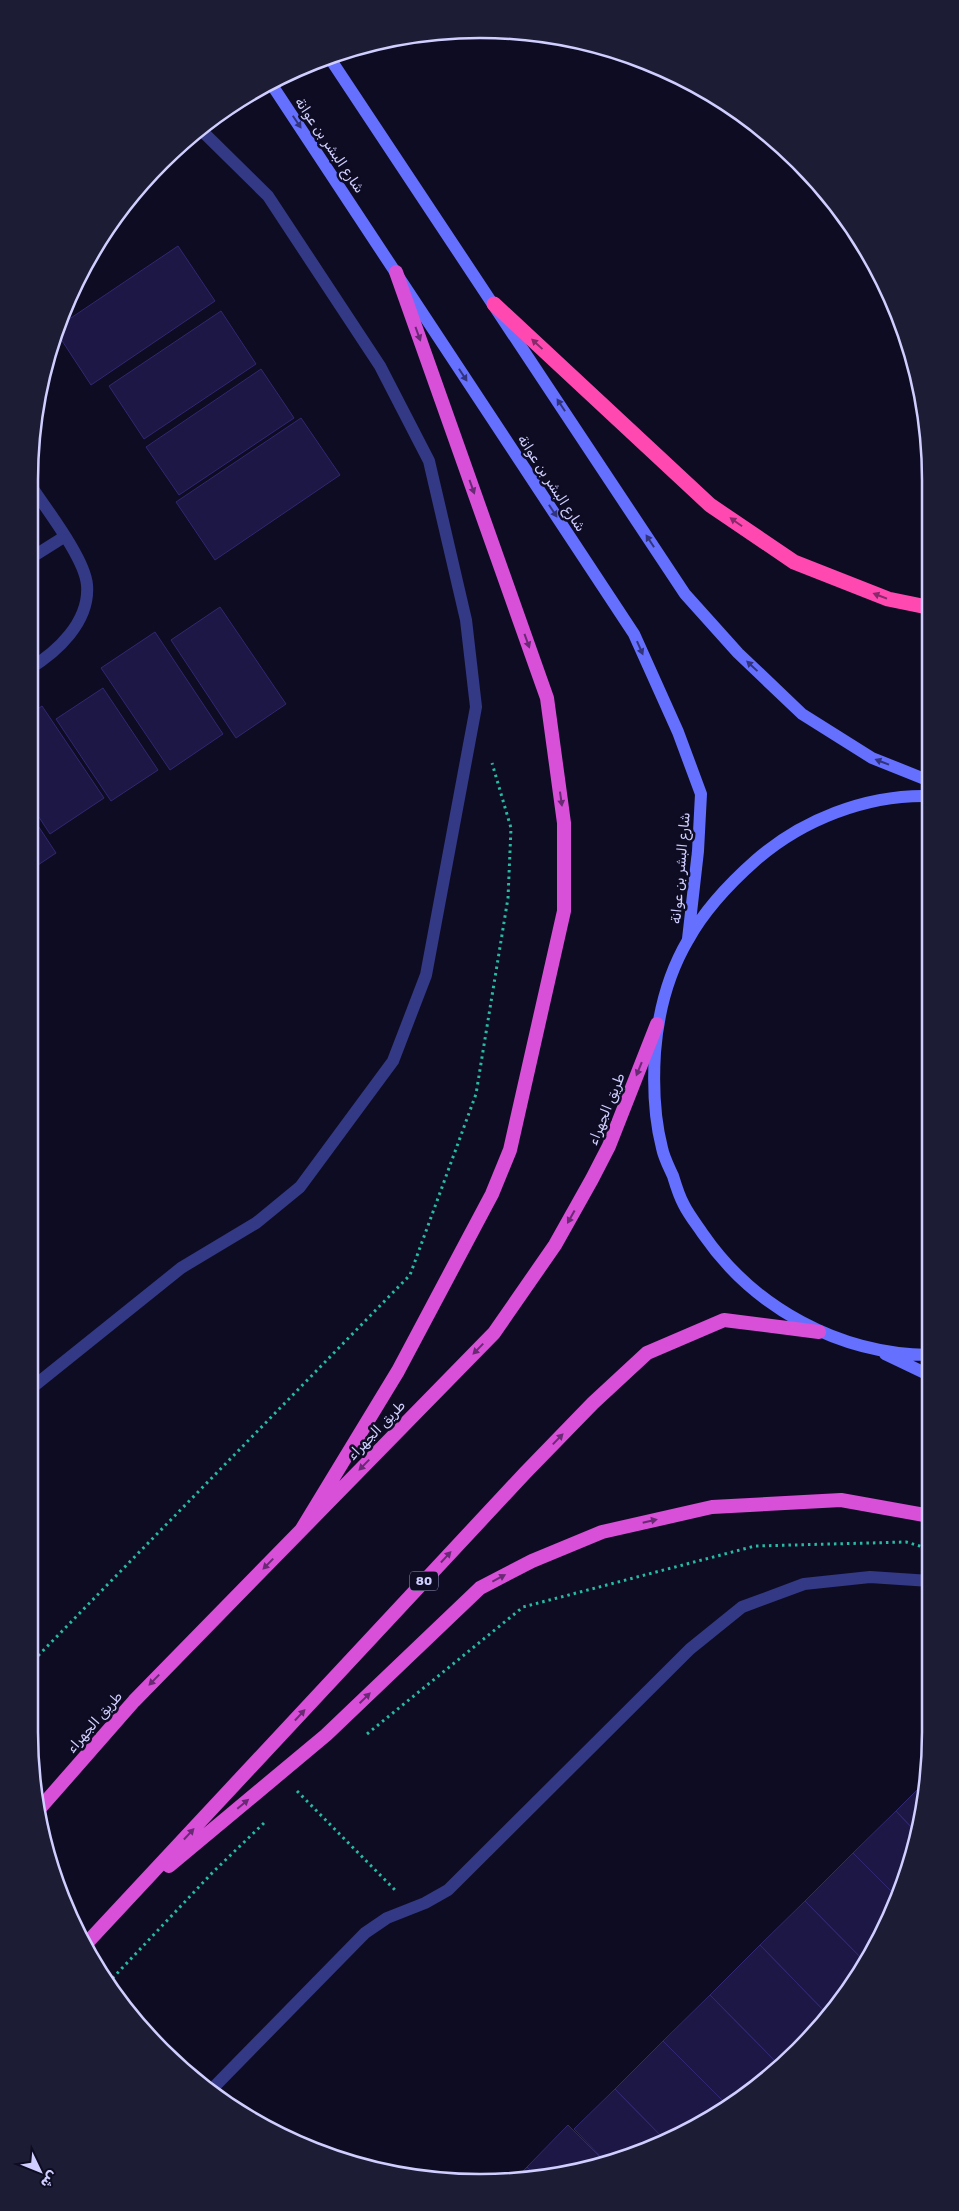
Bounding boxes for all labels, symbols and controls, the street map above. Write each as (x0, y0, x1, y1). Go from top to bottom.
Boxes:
street label: شارع البشر بن عوانة (290, 94, 368, 198)
one-way arrow (292, 116, 302, 129)
one-way arrow (415, 327, 422, 342)
one-way arrow (531, 338, 543, 350)
one-way arrow (459, 368, 468, 381)
one-way arrow (556, 398, 565, 412)
street label: شارع البشر بن عوانة (512, 432, 589, 536)
one-way arrow (469, 480, 477, 495)
one-way arrow (548, 504, 557, 517)
one-way arrow (729, 517, 743, 527)
one-way arrow (645, 534, 655, 548)
one-way arrow (872, 591, 887, 599)
one-way arrow (524, 633, 531, 648)
one-way arrow (636, 641, 644, 655)
one-way arrow (746, 660, 758, 672)
one-way arrow (874, 758, 889, 766)
one-way arrow (557, 791, 565, 807)
street label: شارع البشر بن عوانة (667, 812, 696, 925)
one-way arrow (635, 1062, 642, 1077)
street label: طريق الجهراء (584, 1070, 629, 1148)
one-way arrow (567, 1209, 575, 1224)
one-way arrow (472, 1343, 484, 1355)
street label: طريق الجهراء (344, 1397, 409, 1464)
one-way arrow (551, 1433, 563, 1445)
one-way arrow (359, 1459, 371, 1471)
one-way arrow (643, 1517, 658, 1525)
one-way arrow (440, 1552, 452, 1564)
one-way arrow (262, 1558, 274, 1570)
road number: 80 (410, 1572, 438, 1590)
one-way arrow (492, 1574, 506, 1582)
one-way arrow (148, 1674, 160, 1686)
street label: طريق الجهراء (63, 1688, 126, 1757)
one-way arrow (359, 1692, 371, 1704)
one-way arrow (294, 1709, 306, 1721)
one-way arrow (236, 1799, 249, 1810)
one-way arrow (183, 1828, 195, 1840)
north arrow (15, 2146, 65, 2196)
text: ش (37, 2167, 61, 2192)

